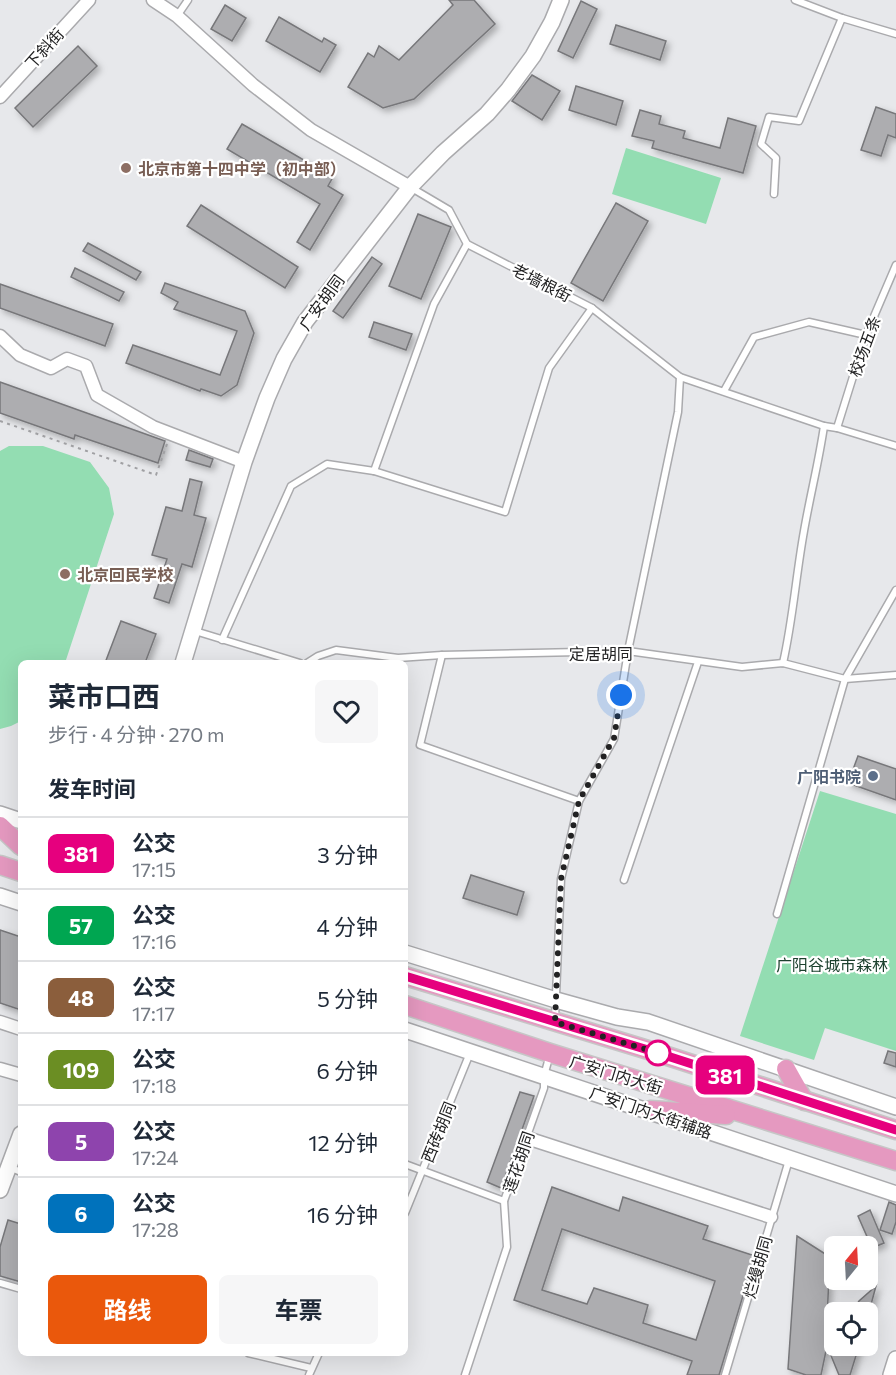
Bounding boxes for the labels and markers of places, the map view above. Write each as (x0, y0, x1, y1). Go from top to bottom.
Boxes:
place label: 北京市第十四中学（初中部） (138, 159, 346, 178)
marker: 北京市第十四中学（初中部） (119, 161, 133, 175)
place label: 北京回民学校 (77, 565, 174, 584)
marker: 北京回民学校 (58, 567, 72, 581)
place label: 广阳书院 (797, 767, 861, 786)
marker: 广阳书院 (866, 769, 880, 783)
unlabelled marker (645, 1040, 671, 1066)

